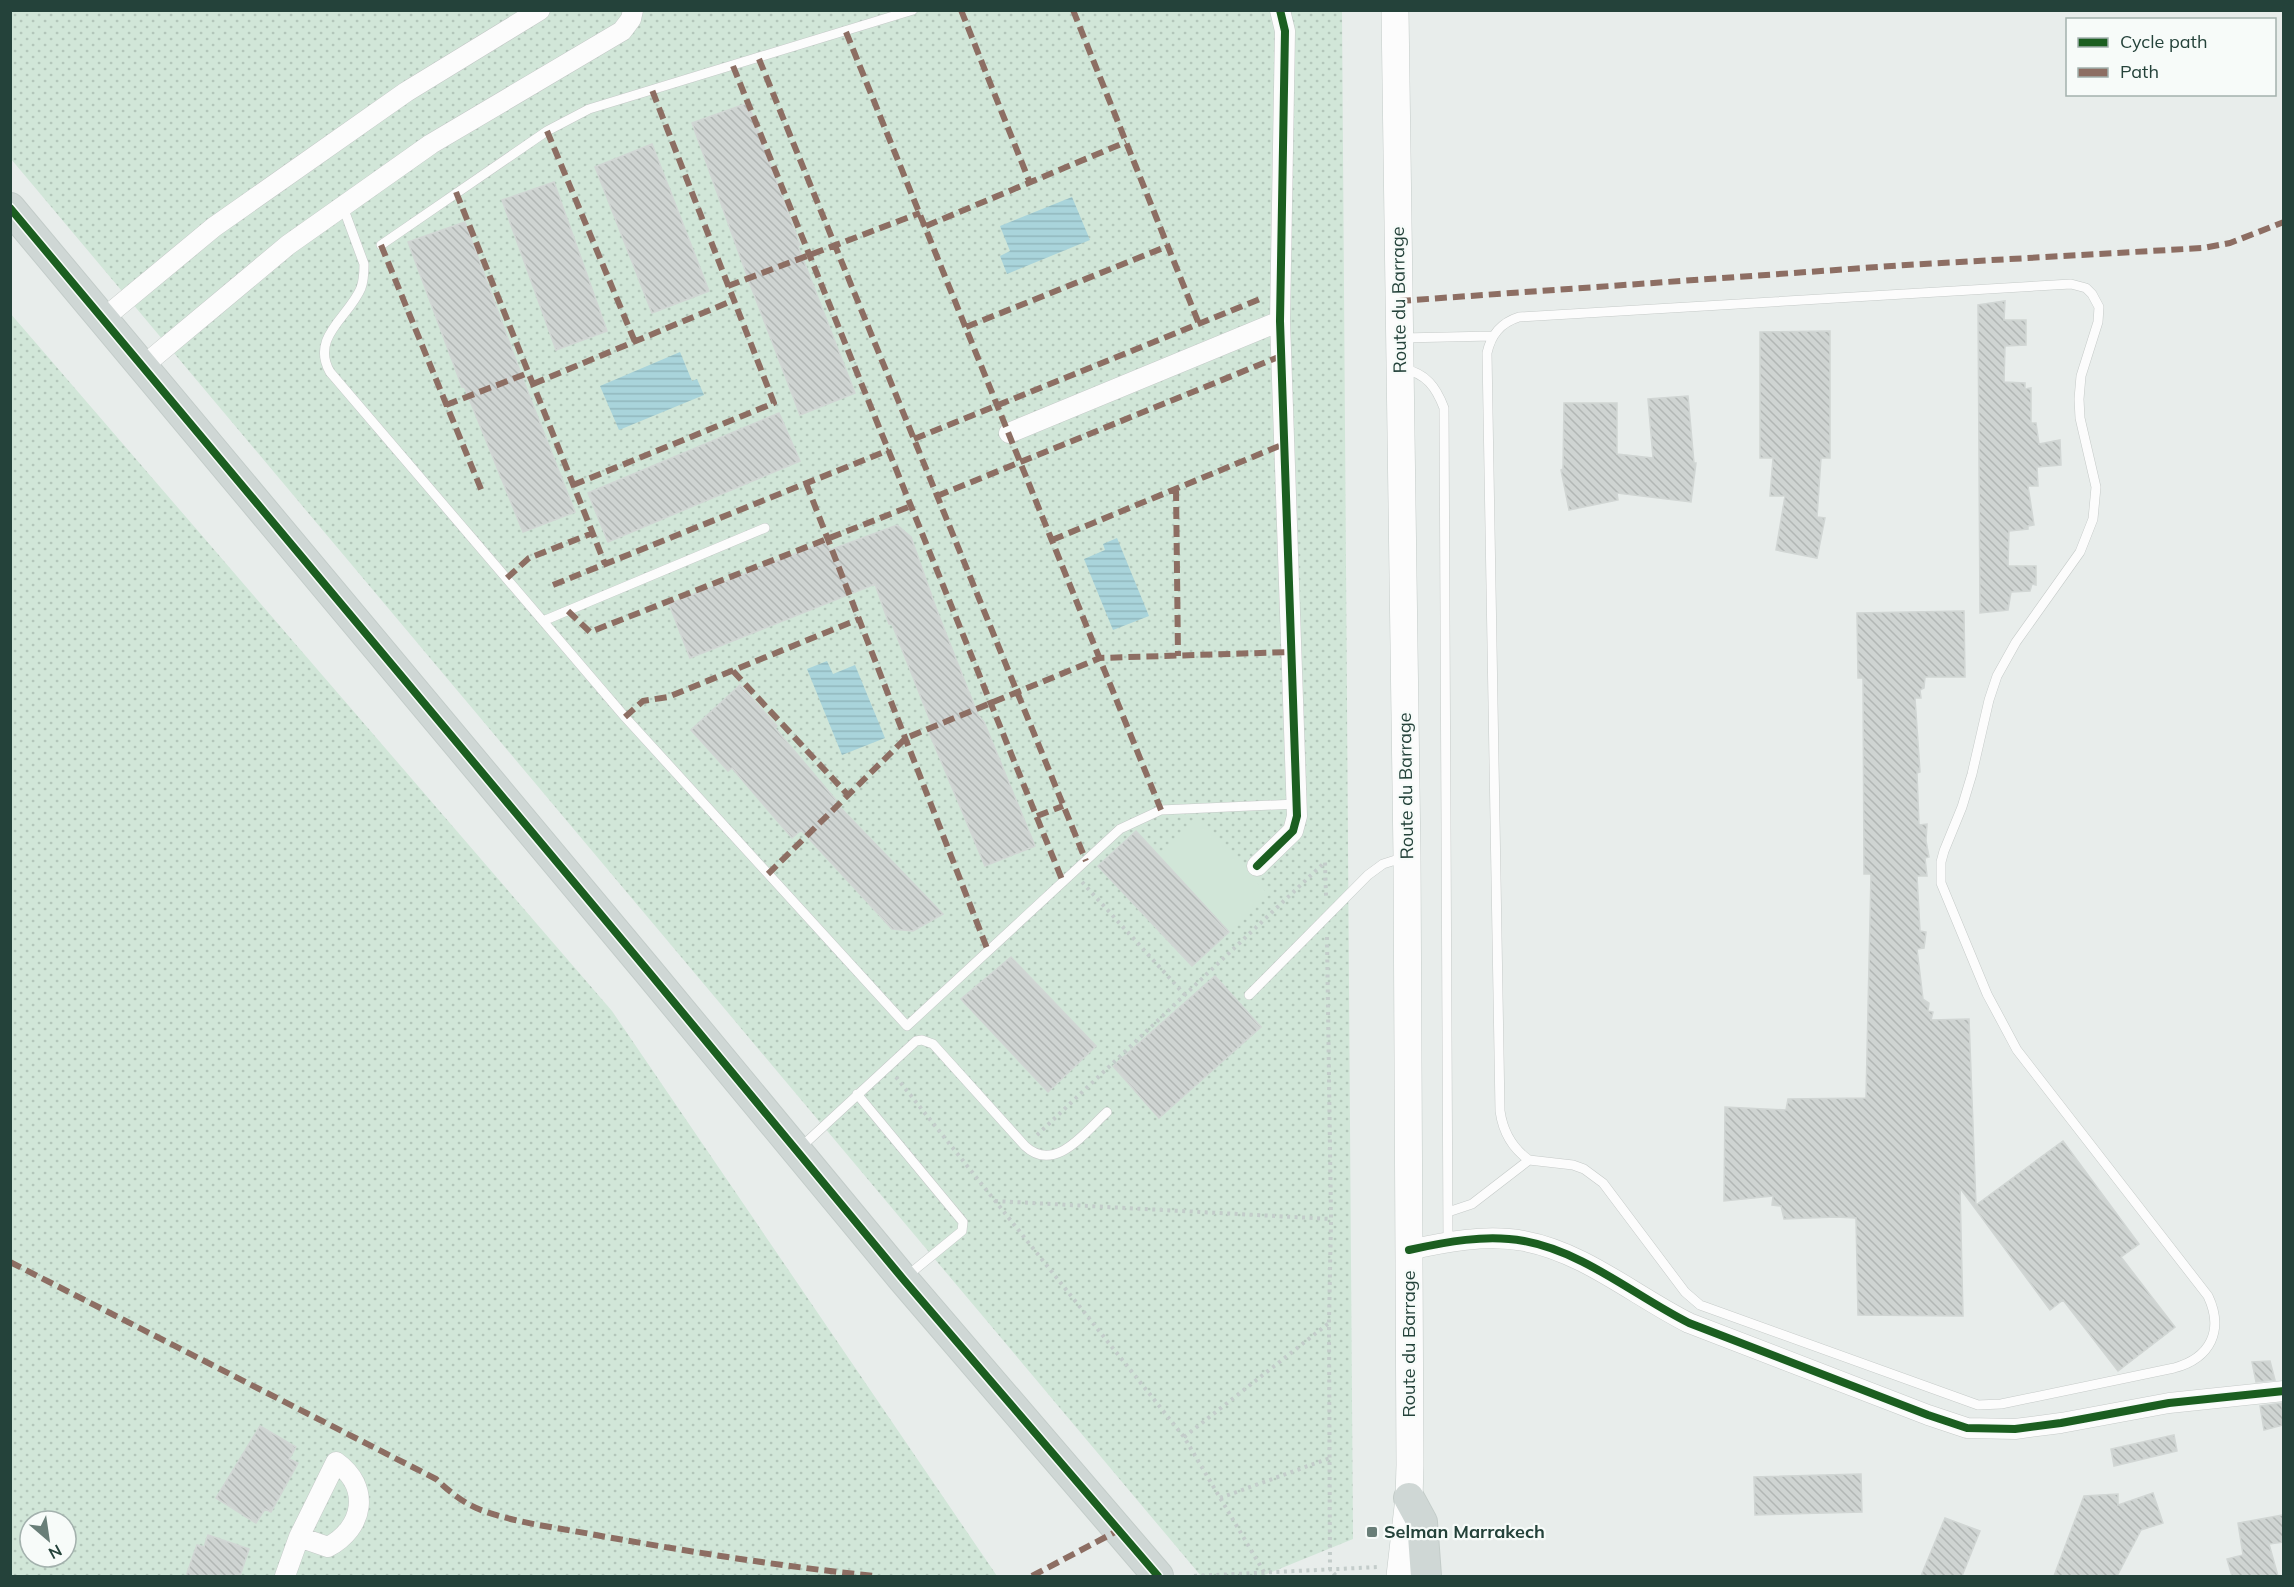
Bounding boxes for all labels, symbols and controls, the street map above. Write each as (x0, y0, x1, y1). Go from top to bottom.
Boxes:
legend (2066, 18, 2276, 96)
text: Cycle path (2120, 30, 2207, 53)
text: Path (2120, 60, 2159, 83)
street label: Route du Barrage (1386, 226, 1411, 374)
street label: Route du Barrage (1393, 712, 1418, 860)
street label: Route du Barrage (1397, 1271, 1420, 1417)
north arrow (18, 1509, 78, 1569)
place label: Selman Marrakech (1384, 1520, 1545, 1543)
marker: Selman Marrakech (1365, 1525, 1379, 1539)
text: N (45, 1540, 65, 1564)

